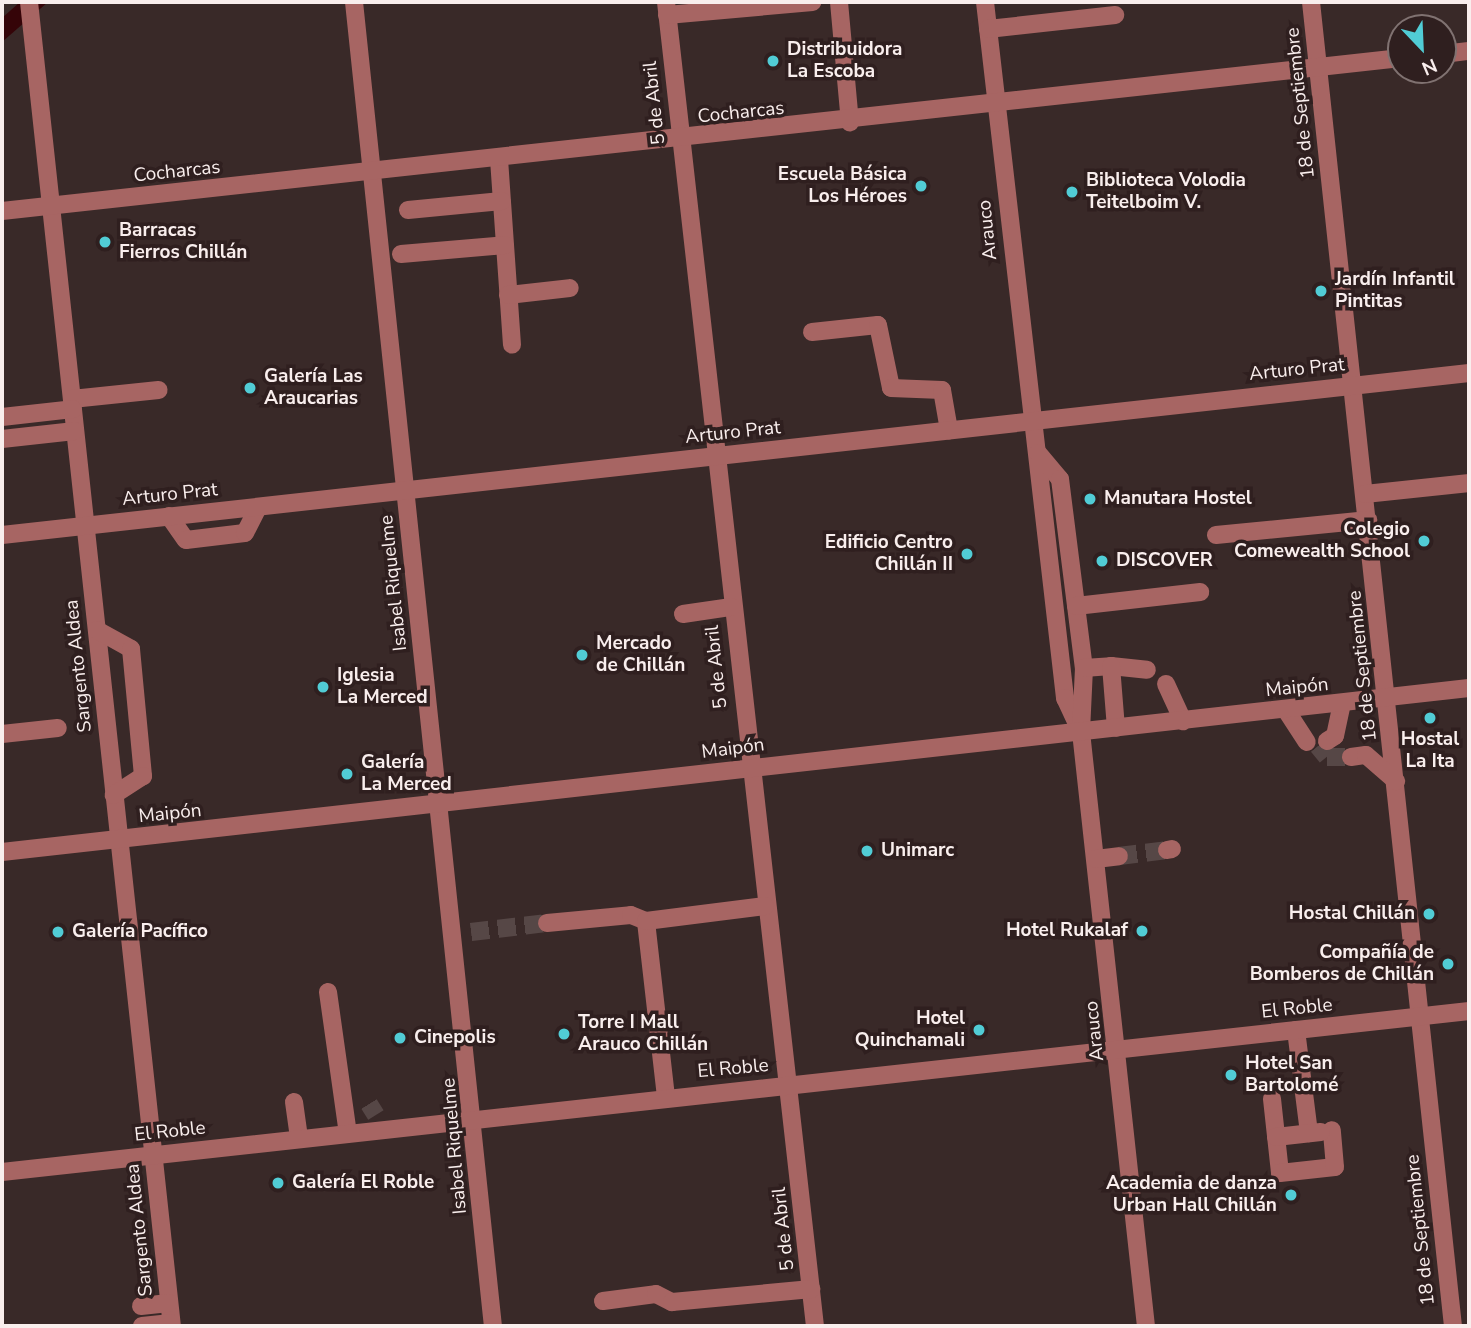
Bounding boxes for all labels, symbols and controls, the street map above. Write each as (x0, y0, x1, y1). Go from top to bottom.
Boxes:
north arrow (1387, 14, 1457, 84)
street label: 18 de Septiembre (1282, 26, 1320, 180)
place label: Distribuidora La Escoba (787, 39, 902, 83)
text: N (1418, 52, 1441, 81)
marker: Distribuidora La Escoba (765, 53, 781, 69)
street label: 5 de Abril (639, 60, 671, 146)
street label: Cocharcas (697, 97, 785, 129)
street label: Cocharcas (133, 156, 221, 188)
place label: Escuela Básica Los Héroes (778, 164, 907, 208)
place label: Biblioteca Volodia Teitelboim V. (1086, 170, 1246, 214)
marker: Escuela Básica Los Héroes (913, 178, 929, 194)
marker: Biblioteca Volodia Teitelboim V. (1064, 184, 1080, 200)
street label: Arauco (974, 199, 1002, 261)
place label: Barracas Fierros Chillán (119, 220, 247, 264)
marker: Barracas Fierros Chillán (97, 234, 113, 250)
place label: Jardín Infantil Pintitas (1335, 269, 1455, 313)
marker: Jardín Infantil Pintitas (1313, 283, 1329, 299)
street label: Arturo Prat (1248, 354, 1346, 386)
place label: Galería Las Araucarias (264, 366, 363, 410)
marker: Galería Las Araucarias (242, 380, 258, 396)
street label: Arturo Prat (684, 417, 782, 449)
street label: Arturo Prat (121, 479, 219, 511)
place label: Manutara Hostel (1104, 488, 1252, 510)
marker: Manutara Hostel (1082, 491, 1098, 507)
street label: Isabel Riquelme (376, 514, 412, 652)
place label: Colegio Comewealth School (1234, 519, 1410, 563)
place label: Edificio Centro Chillán II (825, 532, 953, 576)
marker: Colegio Comewealth School (1416, 533, 1432, 549)
marker: Edificio Centro Chillán II (959, 546, 975, 562)
place label: DISCOVER (1116, 550, 1213, 572)
marker: DISCOVER (1094, 553, 1110, 569)
street label: 18 de Septiembre (1344, 589, 1382, 743)
street label: Sargento Aldea (61, 599, 97, 733)
street label: 5 de Abril (701, 624, 733, 710)
place label: Mercado de Chillán (596, 633, 685, 677)
marker: Mercado de Chillán (574, 647, 590, 663)
place label: Iglesia La Merced (337, 665, 428, 709)
street label: Maipón (1264, 673, 1330, 703)
marker: Iglesia La Merced (315, 679, 331, 695)
marker: Hostal La Ita (1422, 710, 1438, 726)
place label: Hostal La Ita (1401, 729, 1459, 773)
street label: Maipón (700, 734, 766, 764)
place label: Galería La Merced (361, 752, 452, 796)
marker: Galería La Merced (339, 766, 355, 782)
street label: Maipón (137, 799, 203, 829)
place label: Unimarc (881, 840, 954, 862)
marker: Unimarc (859, 843, 875, 859)
place label: Hostal Chillán (1289, 903, 1415, 925)
marker: Hostal Chillán (1421, 906, 1437, 922)
place label: Hotel Rukalaf (1006, 920, 1128, 942)
place label: Galería Pacífico (72, 921, 208, 943)
marker: Hotel Rukalaf (1134, 923, 1150, 939)
marker: Galería Pacífico (50, 924, 66, 940)
place label: Compañía de Bomberos de Chillán (1250, 942, 1434, 986)
marker: Compañía de Bomberos de Chillán (1440, 956, 1456, 972)
street label: El Roble (1260, 994, 1334, 1024)
street label: Arauco (1081, 1000, 1109, 1062)
place label: Hotel Quinchamali (855, 1008, 965, 1052)
place label: Torre I Mall Arauco Chillán (578, 1012, 708, 1056)
marker: Hotel Quinchamali (971, 1022, 987, 1038)
marker: Torre I Mall Arauco Chillán (556, 1026, 572, 1042)
place label: Cinepolis (414, 1027, 496, 1049)
marker: Cinepolis (392, 1030, 408, 1046)
place label: Hotel San Bartolomé (1245, 1053, 1338, 1097)
street label: El Roble (696, 1055, 770, 1083)
marker: Hotel San Bartolomé (1223, 1067, 1239, 1083)
street label: Isabel Riquelme (438, 1077, 472, 1215)
street label: El Roble (133, 1117, 207, 1147)
street label: 18 de Septiembre (1402, 1153, 1440, 1307)
street label: Sargento Aldea (122, 1163, 158, 1297)
place label: Galería El Roble (292, 1172, 434, 1194)
place label: Academia de danza Urban Hall Chillán (1106, 1173, 1277, 1217)
marker: Galería El Roble (270, 1175, 286, 1191)
street label: 5 de Abril (768, 1186, 800, 1272)
marker: Academia de danza Urban Hall Chillán (1283, 1187, 1299, 1203)

